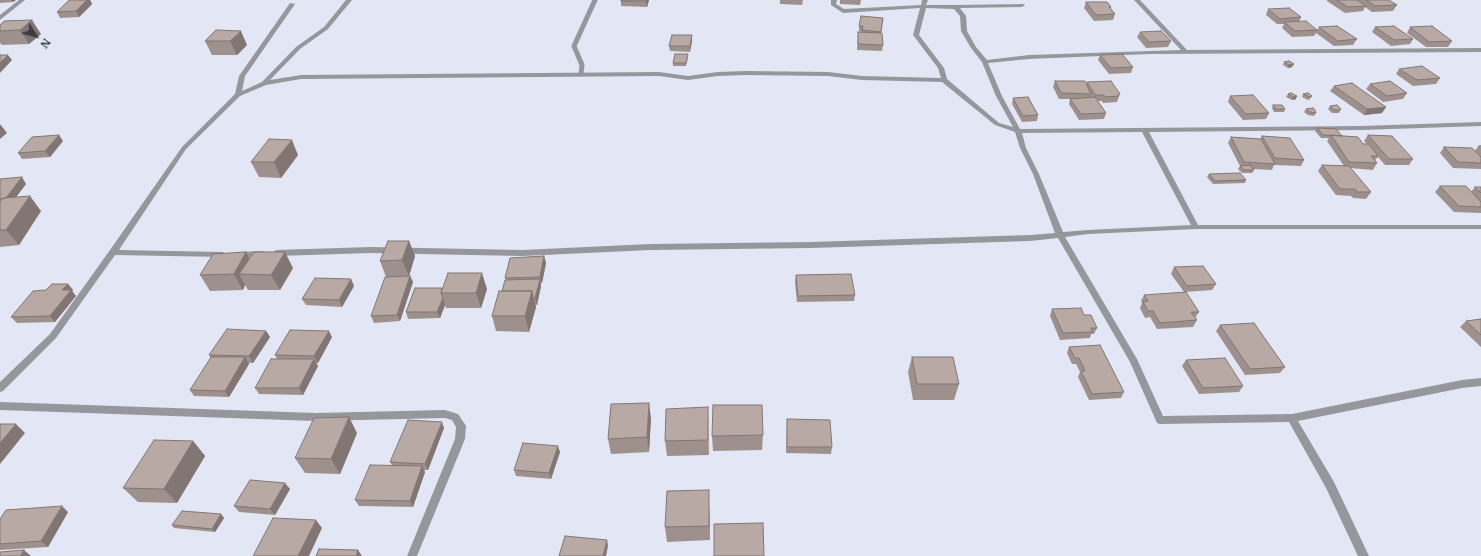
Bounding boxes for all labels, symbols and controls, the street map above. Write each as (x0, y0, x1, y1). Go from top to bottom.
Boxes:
north arrow (16, 16, 56, 56)
text: N (37, 36, 54, 51)

